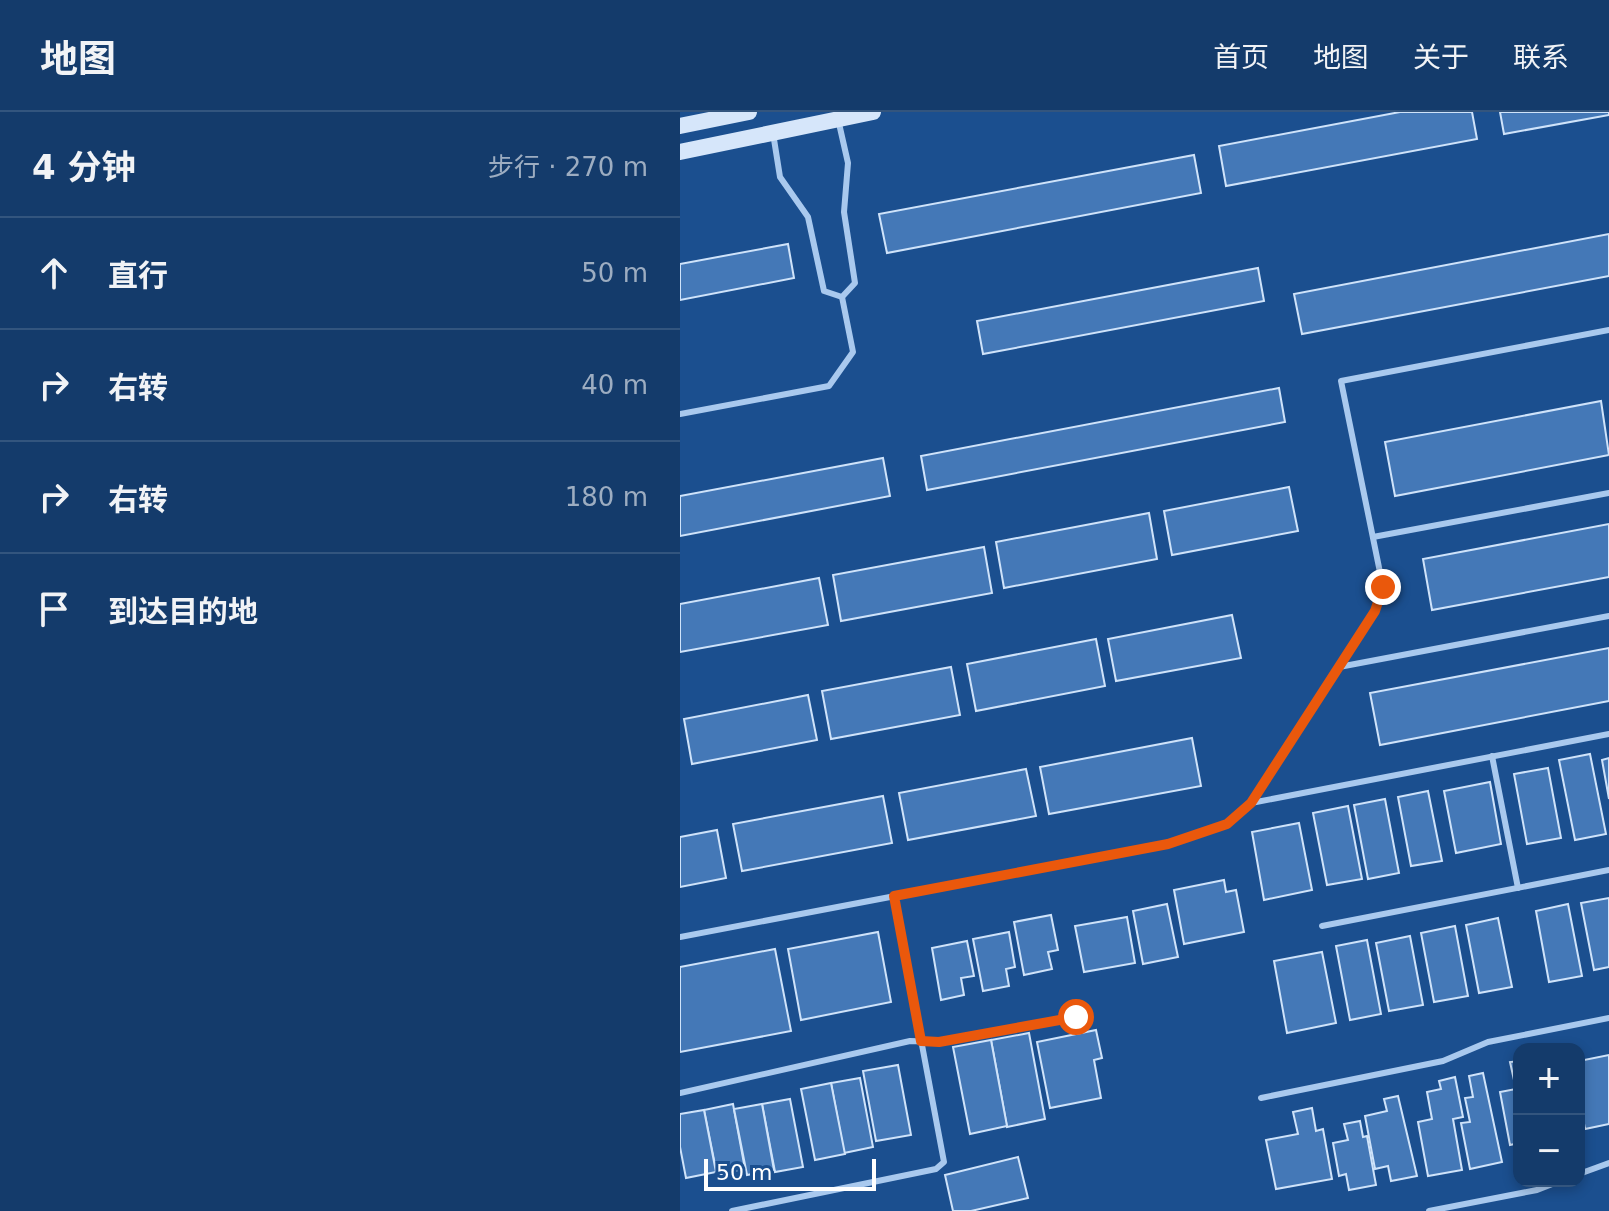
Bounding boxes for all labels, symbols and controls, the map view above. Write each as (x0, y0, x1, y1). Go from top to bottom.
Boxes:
text: 地图 (40, 37, 116, 81)
text: 首页 (1213, 41, 1269, 74)
text: 地图 (1313, 41, 1369, 74)
text: 关于 (1413, 41, 1469, 74)
text: 联系 (1513, 41, 1569, 74)
text: 4 分钟 (32, 147, 136, 187)
text: 步行 · 270 m (488, 152, 648, 182)
icon: ahead (32, 251, 76, 295)
text: 直行 (108, 258, 168, 293)
text: 50 m (581, 258, 648, 288)
icon: right (32, 363, 76, 407)
text: 右转 (108, 370, 168, 405)
text: 40 m (581, 370, 648, 400)
icon: right (32, 475, 76, 519)
text: 右转 (108, 482, 168, 517)
text: 180 m (565, 482, 648, 512)
route end (1365, 569, 1401, 605)
icon: arrive (32, 587, 76, 631)
text: 到达目的地 (108, 594, 258, 629)
route start (1058, 999, 1094, 1035)
map controls (1513, 1043, 1585, 1187)
button: + (1513, 1043, 1585, 1115)
button: − (1513, 1115, 1585, 1187)
scale bar (704, 1155, 876, 1191)
text: 50 m (716, 1160, 772, 1185)

